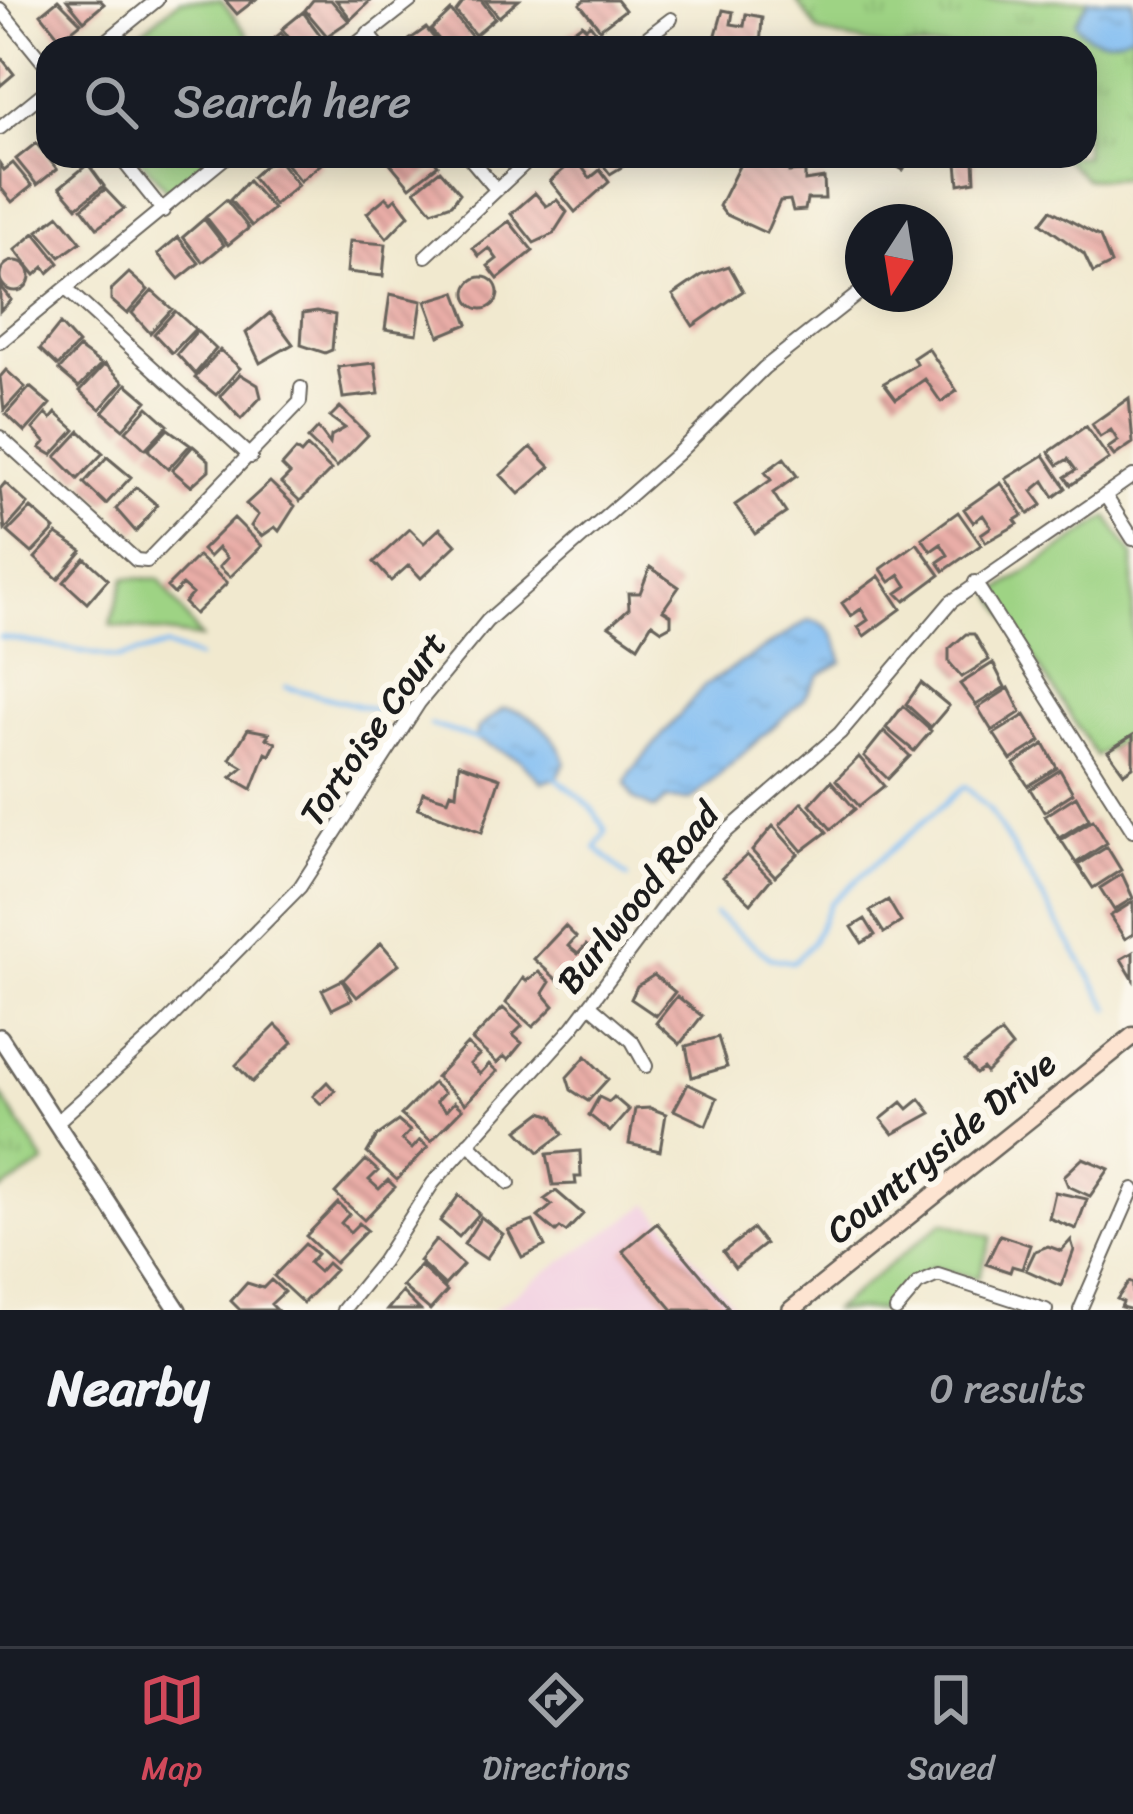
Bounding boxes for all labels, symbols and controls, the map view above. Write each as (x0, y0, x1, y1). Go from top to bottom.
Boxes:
search box (36, 36, 1097, 168)
text: Search here (174, 62, 411, 142)
icon: search (78, 69, 144, 135)
north arrow (845, 204, 953, 312)
street label: Tortoise Court (282, 618, 464, 840)
street label: Burlwood Road (540, 786, 738, 1009)
street label: Countryside Drive (811, 1033, 1071, 1261)
text: Nearby (48, 1343, 209, 1433)
text: 0 results (929, 1354, 1085, 1423)
tab: Map (139, 1667, 205, 1797)
tab: Directions (482, 1667, 630, 1797)
tab: Saved (907, 1667, 994, 1797)

